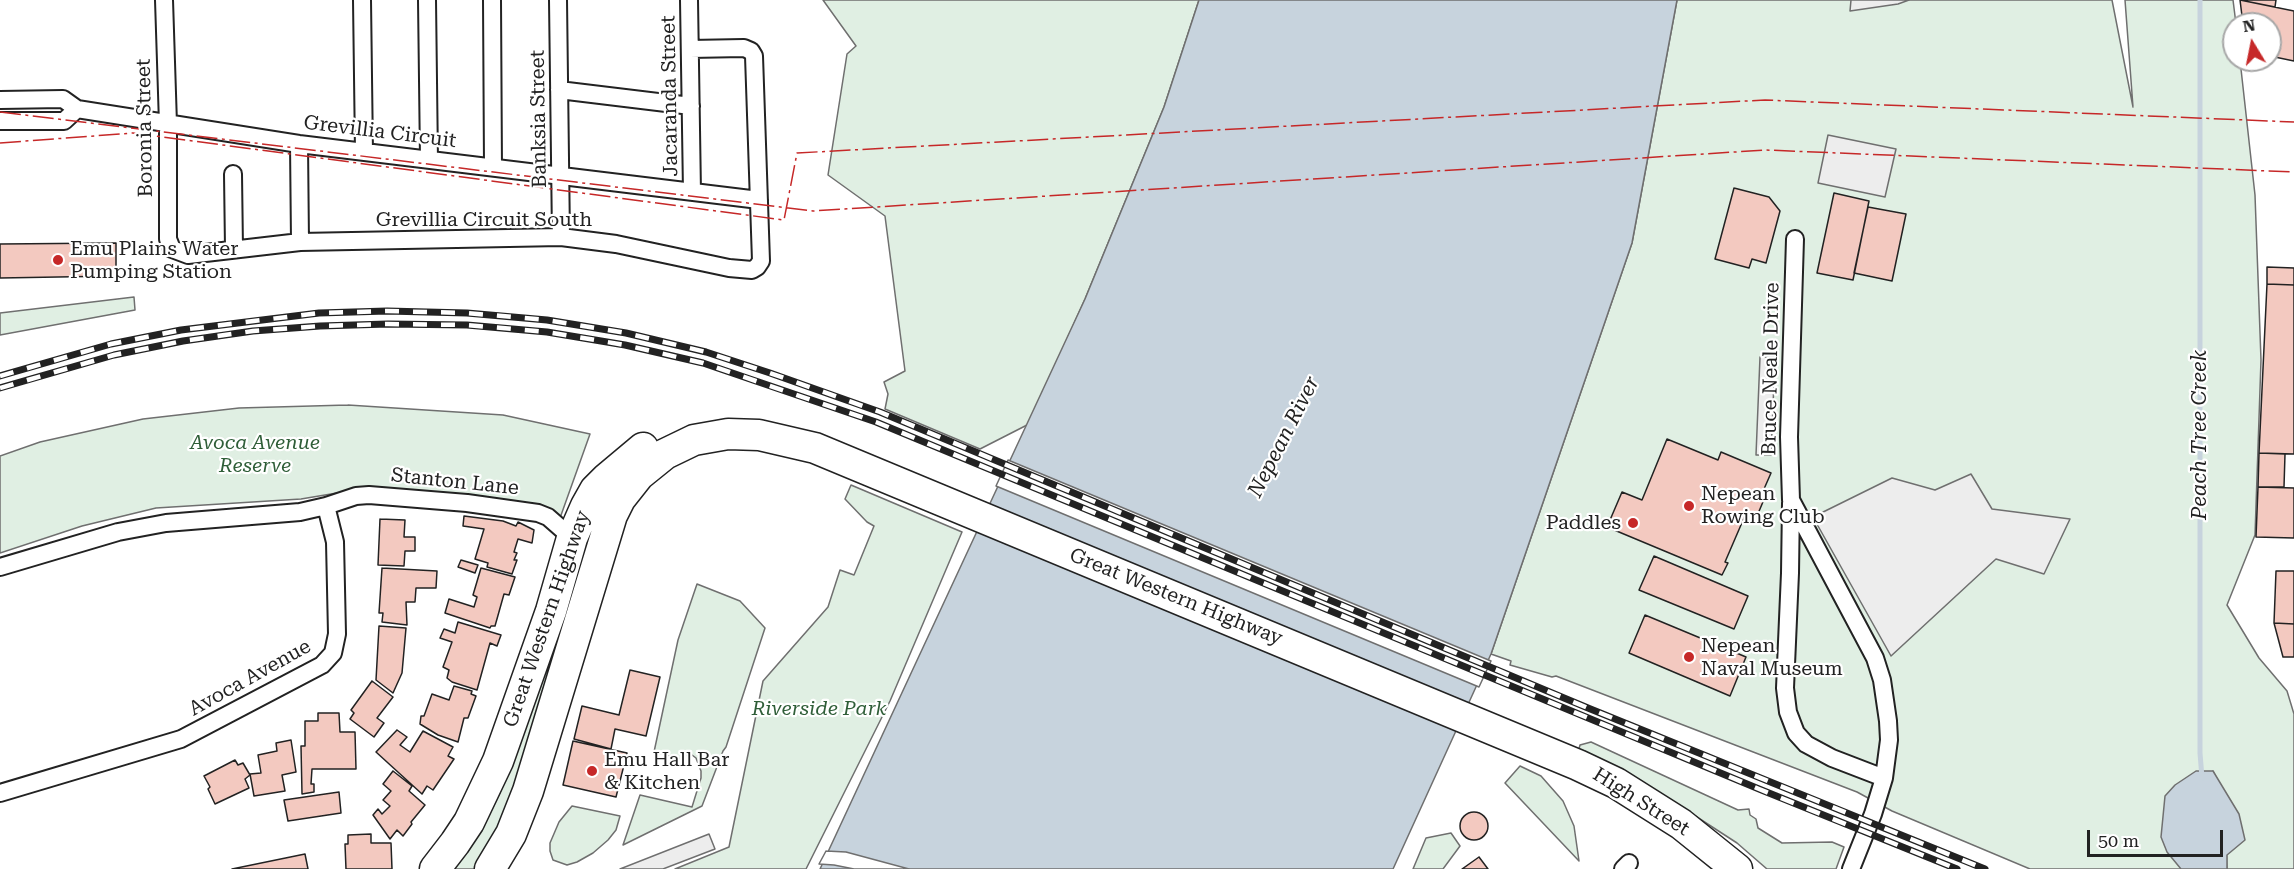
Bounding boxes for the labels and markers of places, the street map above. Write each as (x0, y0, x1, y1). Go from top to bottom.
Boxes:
place label: Emu Plains Water Pumping Station (70, 237, 239, 284)
marker: Emu Plains Water Pumping Station (51, 253, 65, 267)
place label: Nepean Rowing Club (1701, 482, 1825, 529)
marker: Nepean Rowing Club (1682, 499, 1696, 513)
place label: Paddles (1546, 511, 1621, 535)
marker: Paddles (1626, 516, 1640, 530)
place label: Nepean Naval Museum (1701, 634, 1843, 681)
marker: Nepean Naval Museum (1682, 650, 1696, 664)
place label: Emu Hall Bar & Kitchen (604, 748, 729, 795)
marker: Emu Hall Bar & Kitchen (585, 764, 599, 778)

